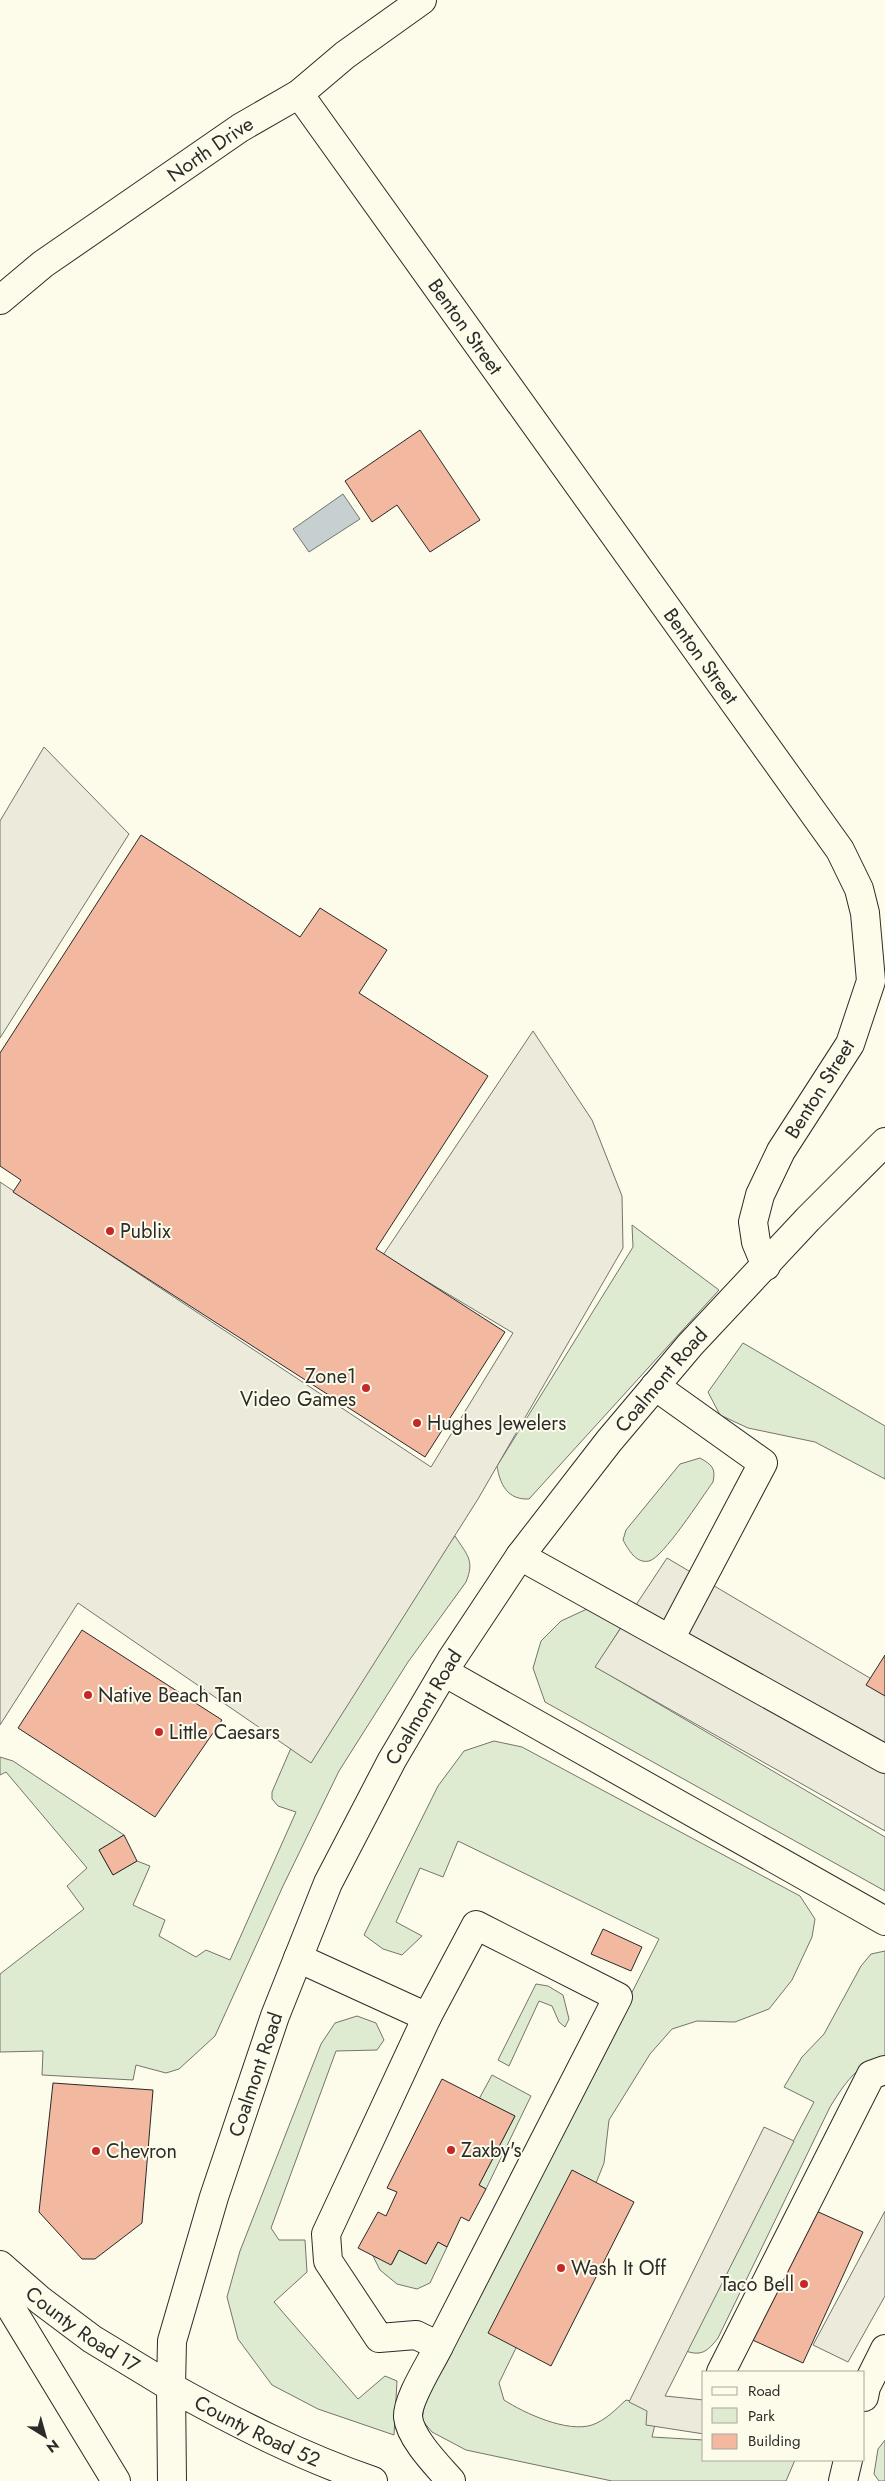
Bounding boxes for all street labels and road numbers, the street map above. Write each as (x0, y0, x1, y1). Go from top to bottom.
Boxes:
street label: North Drive (161, 109, 259, 189)
street label: Benton Street (421, 273, 510, 381)
street label: Benton Street (657, 602, 746, 710)
street label: Benton Street (778, 1034, 862, 1144)
street label: Coalmont Road (608, 1321, 714, 1439)
street label: Coalmont Road (378, 1643, 469, 1770)
street label: Coalmont Road (221, 2008, 290, 2141)
street label: County Road 17 (19, 2279, 146, 2380)
street label: County Road 52 (189, 2388, 325, 2474)

